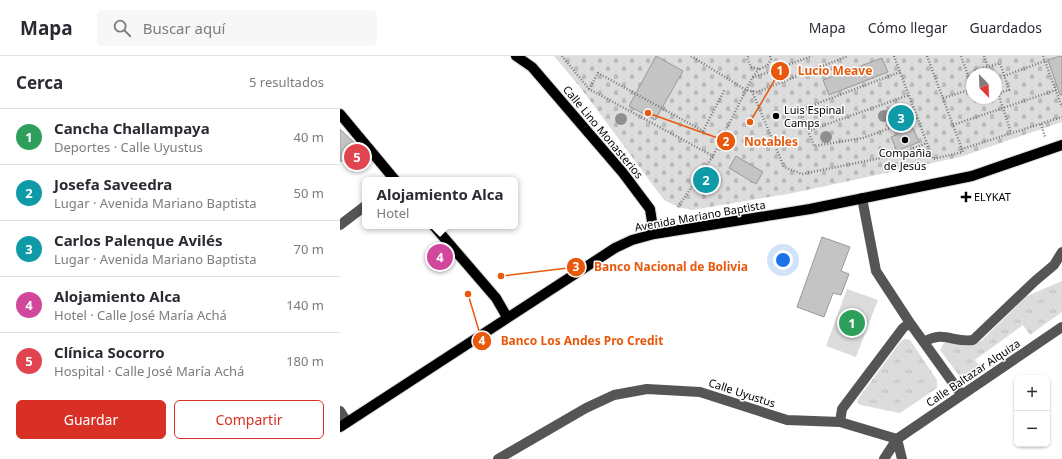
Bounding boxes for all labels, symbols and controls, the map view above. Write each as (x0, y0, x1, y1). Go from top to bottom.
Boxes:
search box (97, 10, 377, 46)
text: Mapa (20, 15, 73, 41)
icon: search (111, 17, 133, 39)
text: Buscar aquí (143, 18, 225, 38)
text: Mapa (809, 18, 846, 37)
text: Cómo llegar (868, 18, 948, 37)
text: Guardados (970, 18, 1042, 37)
callout: Lucio Meave (770, 59, 880, 83)
text: 1 (777, 62, 783, 79)
text: Lucio Meave (798, 62, 872, 79)
north arrow (966, 68, 1002, 104)
text: Cerca (16, 71, 63, 94)
text: 5 resultados (249, 73, 324, 91)
street label: Calle Lino Monasterios (560, 82, 647, 181)
place label: Luis Espinal Camps (784, 102, 844, 130)
pin: 3 (888, 103, 914, 133)
marker: Luis Espinal Camps (771, 111, 781, 121)
text: Cancha Challampaya (54, 118, 210, 138)
text: 1 (25, 128, 33, 146)
text: 40 m (294, 128, 324, 146)
callout: Notables (716, 129, 806, 153)
text: 2 (723, 133, 730, 150)
text: Notables (744, 133, 798, 150)
marker: Compañìa de Jesús (900, 135, 910, 145)
text: Deportes · Calle Uyustus (54, 138, 203, 156)
pin: 5 (344, 142, 370, 172)
place label: Compañìa de Jesús (879, 145, 931, 173)
pin: 2 (693, 165, 719, 195)
text: Josefa Saveedra (54, 174, 172, 194)
popup (362, 177, 518, 229)
text: 2 (25, 184, 33, 202)
text: 50 m (294, 184, 324, 202)
text: Alojamiento Alca (377, 184, 503, 204)
place label: ELYKAT (974, 189, 1011, 204)
marker: ELYKAT (961, 192, 971, 202)
text: Lugar · Avenida Mariano Baptista (54, 194, 256, 212)
street label: Avenida Mariano Baptista (633, 197, 766, 234)
text: Hotel (377, 204, 409, 222)
text: Carlos Palenque Avilés (54, 230, 223, 250)
text: 3 (25, 240, 33, 258)
text: 70 m (294, 240, 324, 258)
pin: 4 (427, 242, 453, 272)
text: Lugar · Avenida Mariano Baptista (54, 250, 256, 268)
your location (773, 250, 793, 270)
callout: Banco Nacional de Bolivia (566, 255, 756, 279)
text: 3 (573, 258, 580, 275)
text: Banco Nacional de Bolivia (594, 258, 748, 275)
text: Alojamiento Alca (54, 286, 181, 306)
text: 4 (25, 296, 33, 314)
text: 140 m (286, 296, 324, 314)
text: Hotel · Calle José María Achá (54, 306, 227, 324)
pin: 1 (839, 308, 865, 338)
callout: Banco Los Andes Pro Credit (472, 329, 671, 353)
text: 4 (479, 332, 486, 349)
text: Banco Los Andes Pro Credit (501, 332, 663, 349)
street label: Calle Baltazar Alquiza (923, 335, 1023, 410)
text: Clínica Socorro (54, 342, 165, 362)
text: 5 (25, 352, 33, 370)
text: 180 m (286, 352, 324, 370)
text: Hospital · Calle José María Achá (54, 362, 244, 380)
street label: Calle Uyustus (707, 375, 778, 410)
map controls (1014, 375, 1050, 447)
button: + (1014, 375, 1050, 411)
button: Guardar (16, 400, 166, 439)
button: Compartir (174, 400, 324, 439)
button: − (1014, 411, 1050, 447)

